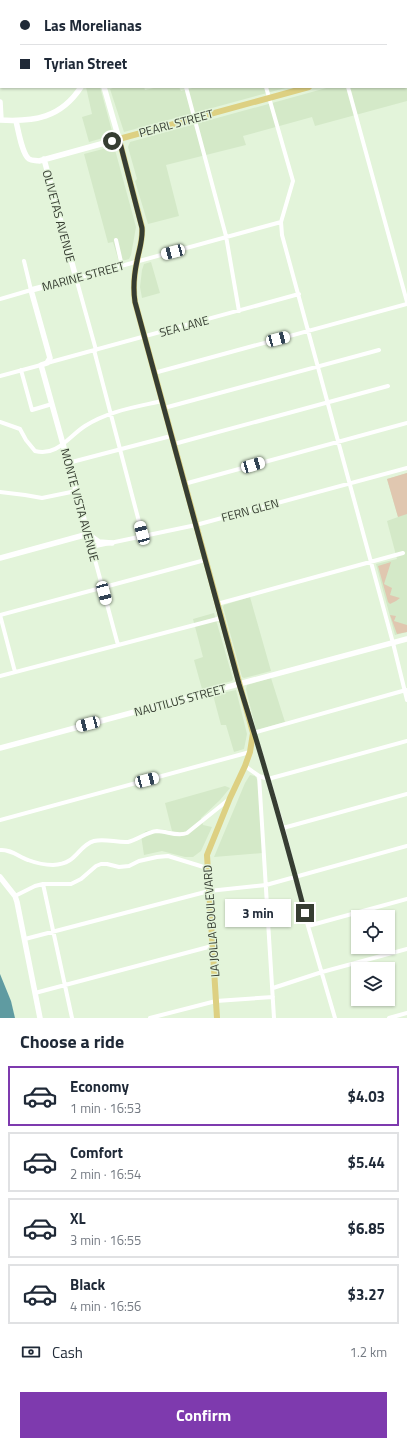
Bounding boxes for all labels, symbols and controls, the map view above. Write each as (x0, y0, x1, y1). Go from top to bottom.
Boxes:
text: Las Morelianas (44, 14, 142, 37)
text: Tyrian Street (44, 52, 127, 75)
street label: PEARL STREET (137, 104, 216, 142)
route start (103, 132, 121, 150)
street label: OLIVETAS AVENUE (38, 168, 81, 265)
car (160, 243, 186, 261)
street label: MARINE STREET (40, 256, 127, 296)
street label: SEA LANE (157, 310, 211, 342)
car (265, 330, 291, 348)
street label: MONTE VISTA AVENUE (56, 446, 104, 564)
car (240, 456, 266, 474)
street label: FERN GLEN (219, 493, 281, 527)
car (133, 520, 151, 546)
car (95, 580, 113, 606)
street label: NAUTILUS STREET (132, 678, 229, 721)
car (75, 715, 101, 733)
car (134, 771, 160, 789)
street label: LA JOLLA BOULEVARD (198, 864, 224, 978)
callout: 3 min (225, 899, 291, 927)
text: 3 min (242, 903, 274, 923)
route end (296, 904, 314, 922)
map controls (351, 910, 395, 1006)
button: locate (351, 910, 395, 954)
button: layers (351, 962, 395, 1006)
text: Choose a ride (20, 1028, 124, 1055)
text: Economy (70, 1075, 129, 1098)
icon: car (22, 1078, 58, 1114)
text: $4.03 (348, 1085, 385, 1108)
text: 1 min · 16:53 (70, 1098, 141, 1118)
text: Comfort (70, 1141, 123, 1164)
icon: car (22, 1144, 58, 1180)
text: $5.44 (348, 1151, 385, 1174)
text: 2 min · 16:54 (70, 1164, 141, 1184)
text: XL (70, 1207, 86, 1230)
icon: car (22, 1210, 58, 1246)
text: $6.85 (348, 1217, 385, 1240)
text: 3 min · 16:55 (70, 1230, 141, 1250)
text: Black (70, 1273, 105, 1296)
icon: car (22, 1276, 58, 1312)
text: $3.27 (348, 1283, 385, 1306)
text: 4 min · 16:56 (70, 1296, 141, 1316)
icon: cash (20, 1341, 42, 1363)
text: Cash (52, 1341, 83, 1364)
text: 1.2 km (350, 1342, 387, 1362)
button: Confirm (20, 1392, 387, 1438)

